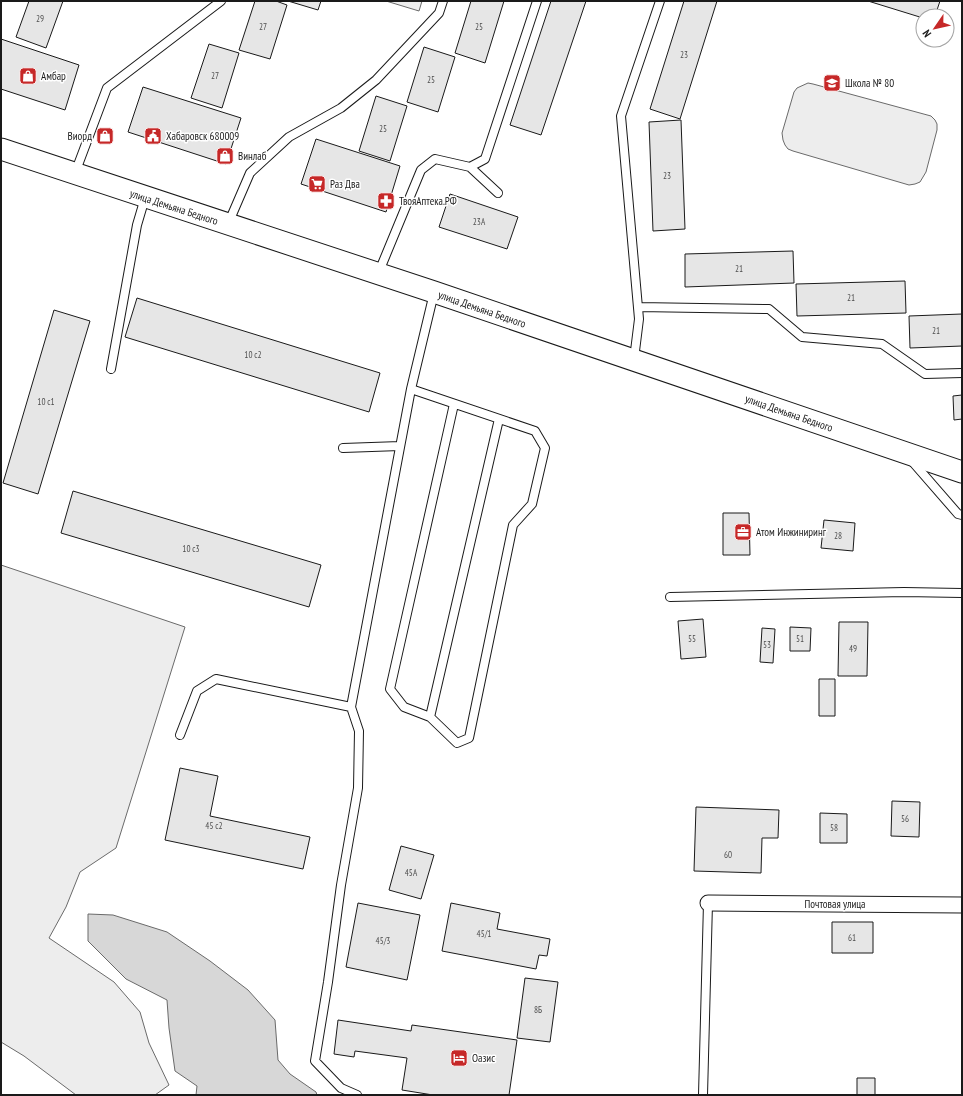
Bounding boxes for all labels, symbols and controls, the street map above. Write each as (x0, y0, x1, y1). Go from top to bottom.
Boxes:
north arrow (915, 8, 955, 48)
house number: 29 (36, 13, 44, 24)
house number: 27 (259, 21, 267, 32)
house number: 25 (475, 21, 483, 32)
text: N (919, 27, 934, 40)
house number: 23 (680, 49, 688, 60)
shop icon: Амбар (18, 66, 38, 86)
place label: Амбар (41, 69, 66, 83)
house number: 27 (211, 70, 219, 81)
school or university icon: Школа № 80 (822, 73, 842, 93)
house number: 25 (427, 74, 435, 85)
place label: Школа № 80 (845, 76, 894, 90)
house number: 25 (379, 123, 387, 134)
shop icon: Виорд (95, 126, 115, 146)
public building icon: Хабаровск 680009 (143, 126, 163, 146)
place label: Виорд (68, 129, 92, 143)
place label: Хабаровск 680009 (166, 129, 239, 143)
shop icon: Винлаб (215, 146, 235, 166)
place label: Винлаб (238, 149, 267, 163)
house number: 23 (663, 170, 671, 181)
supermarket icon: Раз Два (307, 174, 327, 194)
place label: Раз Два (330, 177, 360, 191)
street label: улица Демьяна Бедного (128, 186, 220, 228)
pharmacy icon: ТвояАптека.РФ (376, 191, 396, 211)
place label: ТвояАптека.РФ (399, 194, 457, 208)
house number: 23А (473, 216, 486, 227)
house number: 21 (735, 263, 743, 274)
street label: улица Демьяна Бедного (436, 287, 528, 331)
house number: 21 (847, 292, 855, 303)
house number: 21 (932, 325, 940, 336)
house number: 10 с2 (244, 349, 262, 360)
street label: улица Демьяна Бедного (743, 391, 835, 435)
house number: 10 с1 (37, 396, 55, 407)
office icon: Атом Инжиниринг (733, 522, 753, 542)
place label: Атом Инжиниринг (756, 525, 827, 539)
house number: 28 (834, 530, 842, 541)
house number: 10 с3 (182, 543, 200, 554)
house number: 55 (688, 633, 696, 644)
house number: 51 (796, 633, 804, 644)
house number: 53 (763, 639, 771, 650)
house number: 49 (849, 643, 857, 654)
house number: 56 (901, 813, 909, 824)
house number: 45 с2 (205, 820, 223, 831)
house number: 58 (830, 822, 838, 833)
house number: 60 (724, 849, 732, 860)
house number: 45А (405, 867, 418, 878)
street label: Почтовая улица (805, 897, 865, 911)
house number: 45/1 (477, 928, 491, 939)
house number: 61 (848, 932, 856, 943)
house number: 45/3 (376, 935, 390, 946)
house number: 8Б (534, 1004, 542, 1015)
hotel icon: Оазис (449, 1048, 469, 1068)
place label: Оазис (472, 1051, 495, 1065)

